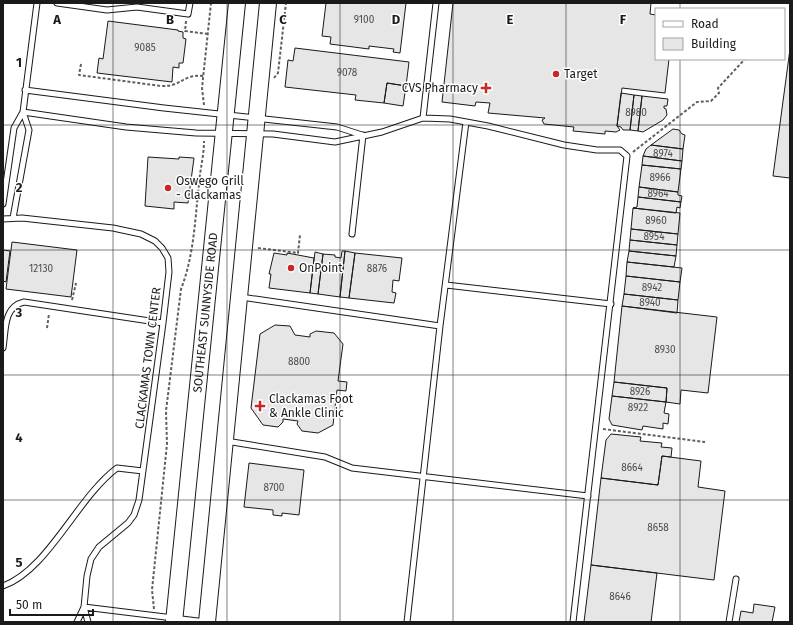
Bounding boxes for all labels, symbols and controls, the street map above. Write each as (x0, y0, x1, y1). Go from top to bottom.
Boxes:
legend (655, 8, 785, 60)
text: A (52, 12, 61, 27)
text: B (166, 12, 174, 27)
text: C (279, 12, 287, 27)
text: D (392, 12, 401, 27)
text: E (507, 12, 514, 27)
text: F (620, 12, 627, 27)
house number: 9100 (354, 14, 375, 26)
text: Road (691, 17, 719, 31)
text: Building (691, 37, 737, 51)
house number: 9085 (134, 42, 156, 54)
text: 1 (16, 55, 22, 70)
house number: 9078 (337, 67, 358, 79)
place label: Target (564, 67, 598, 81)
marker: Target (551, 69, 561, 79)
place label: CVS Pharmacy (402, 81, 478, 95)
marker: CVS Pharmacy (481, 83, 491, 93)
house number: 8980 (625, 107, 647, 119)
house number: 8974 (653, 148, 674, 160)
house number: 8966 (649, 172, 671, 184)
place label: Oswego Grill - Clackamas (176, 174, 244, 202)
text: 2 (16, 180, 23, 195)
marker: Oswego Grill - Clackamas (163, 183, 173, 193)
house number: 8964 (647, 188, 669, 200)
house number: 8960 (645, 215, 667, 227)
house number: 8954 (644, 231, 665, 243)
street label: SOUTHEAST SUNNYSIDE ROAD (190, 232, 221, 393)
place label: OnPoint (299, 261, 343, 275)
house number: 12130 (29, 263, 53, 275)
marker: OnPoint (286, 263, 296, 273)
house number: 8876 (367, 263, 387, 275)
house number: 8942 (642, 282, 662, 294)
street label: CLACKAMAS TOWN CENTER (132, 286, 164, 430)
house number: 8940 (639, 297, 661, 309)
text: 3 (15, 305, 23, 320)
house number: 8930 (655, 344, 676, 356)
house number: 8800 (288, 356, 311, 368)
house number: 8926 (630, 386, 650, 398)
place label: Clackamas Foot & Ankle Clinic (269, 392, 354, 420)
marker: Clackamas Foot & Ankle Clinic (254, 400, 266, 412)
house number: 8922 (628, 402, 648, 414)
text: 4 (15, 430, 23, 445)
house number: 8664 (621, 462, 643, 474)
house number: 8700 (264, 482, 285, 494)
house number: 8658 (647, 522, 669, 534)
text: 5 (16, 555, 23, 570)
scale bar (10, 591, 93, 617)
house number: 8646 (609, 591, 631, 603)
text: 50 m (16, 598, 42, 612)

